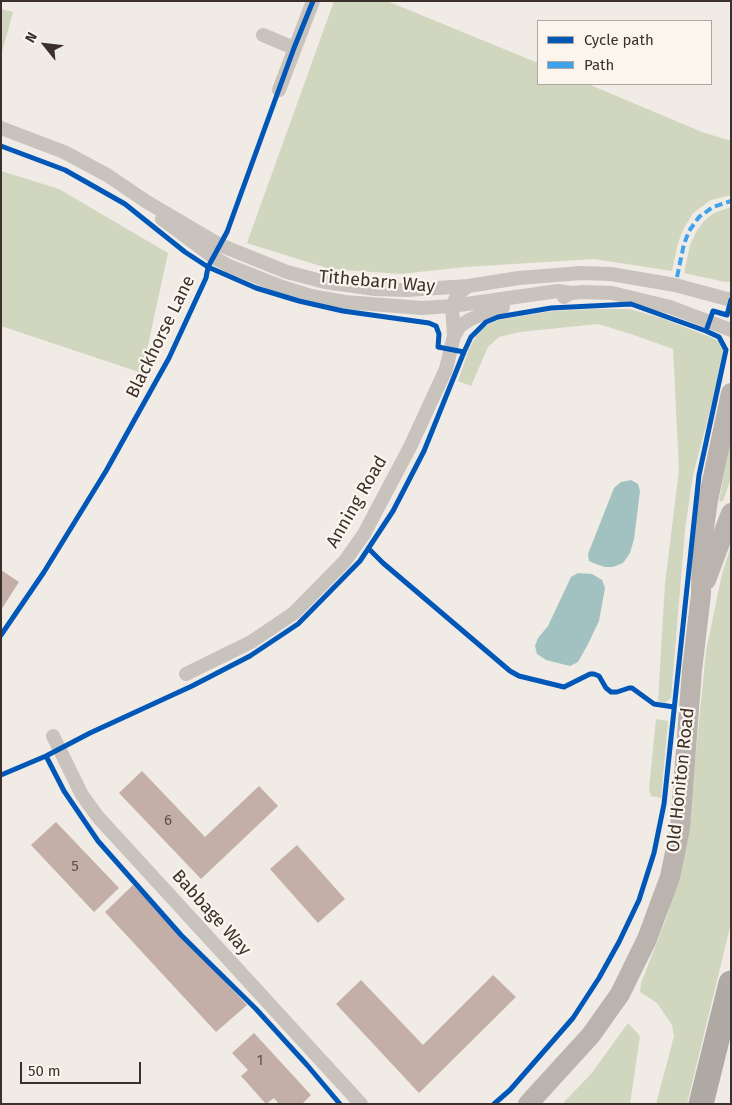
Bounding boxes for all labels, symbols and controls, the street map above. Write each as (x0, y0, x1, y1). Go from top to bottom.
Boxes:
north arrow (20, 20, 70, 70)
legend (537, 20, 712, 85)
text: N (22, 29, 41, 46)
text: Cycle path (584, 31, 654, 49)
text: Path (584, 56, 614, 74)
street label: Tithebarn Way (318, 266, 436, 298)
street label: Blackhorse Lane (122, 272, 200, 402)
street label: Anning Road (322, 452, 392, 552)
street label: Old Honiton Road (663, 707, 699, 853)
house number: 6 (164, 812, 172, 830)
house number: 5 (71, 858, 79, 876)
street label: Babbage Way (167, 866, 255, 960)
scale bar (22, 1052, 144, 1084)
house number: 1 (257, 1052, 263, 1070)
text: 50 m (28, 1062, 61, 1080)

